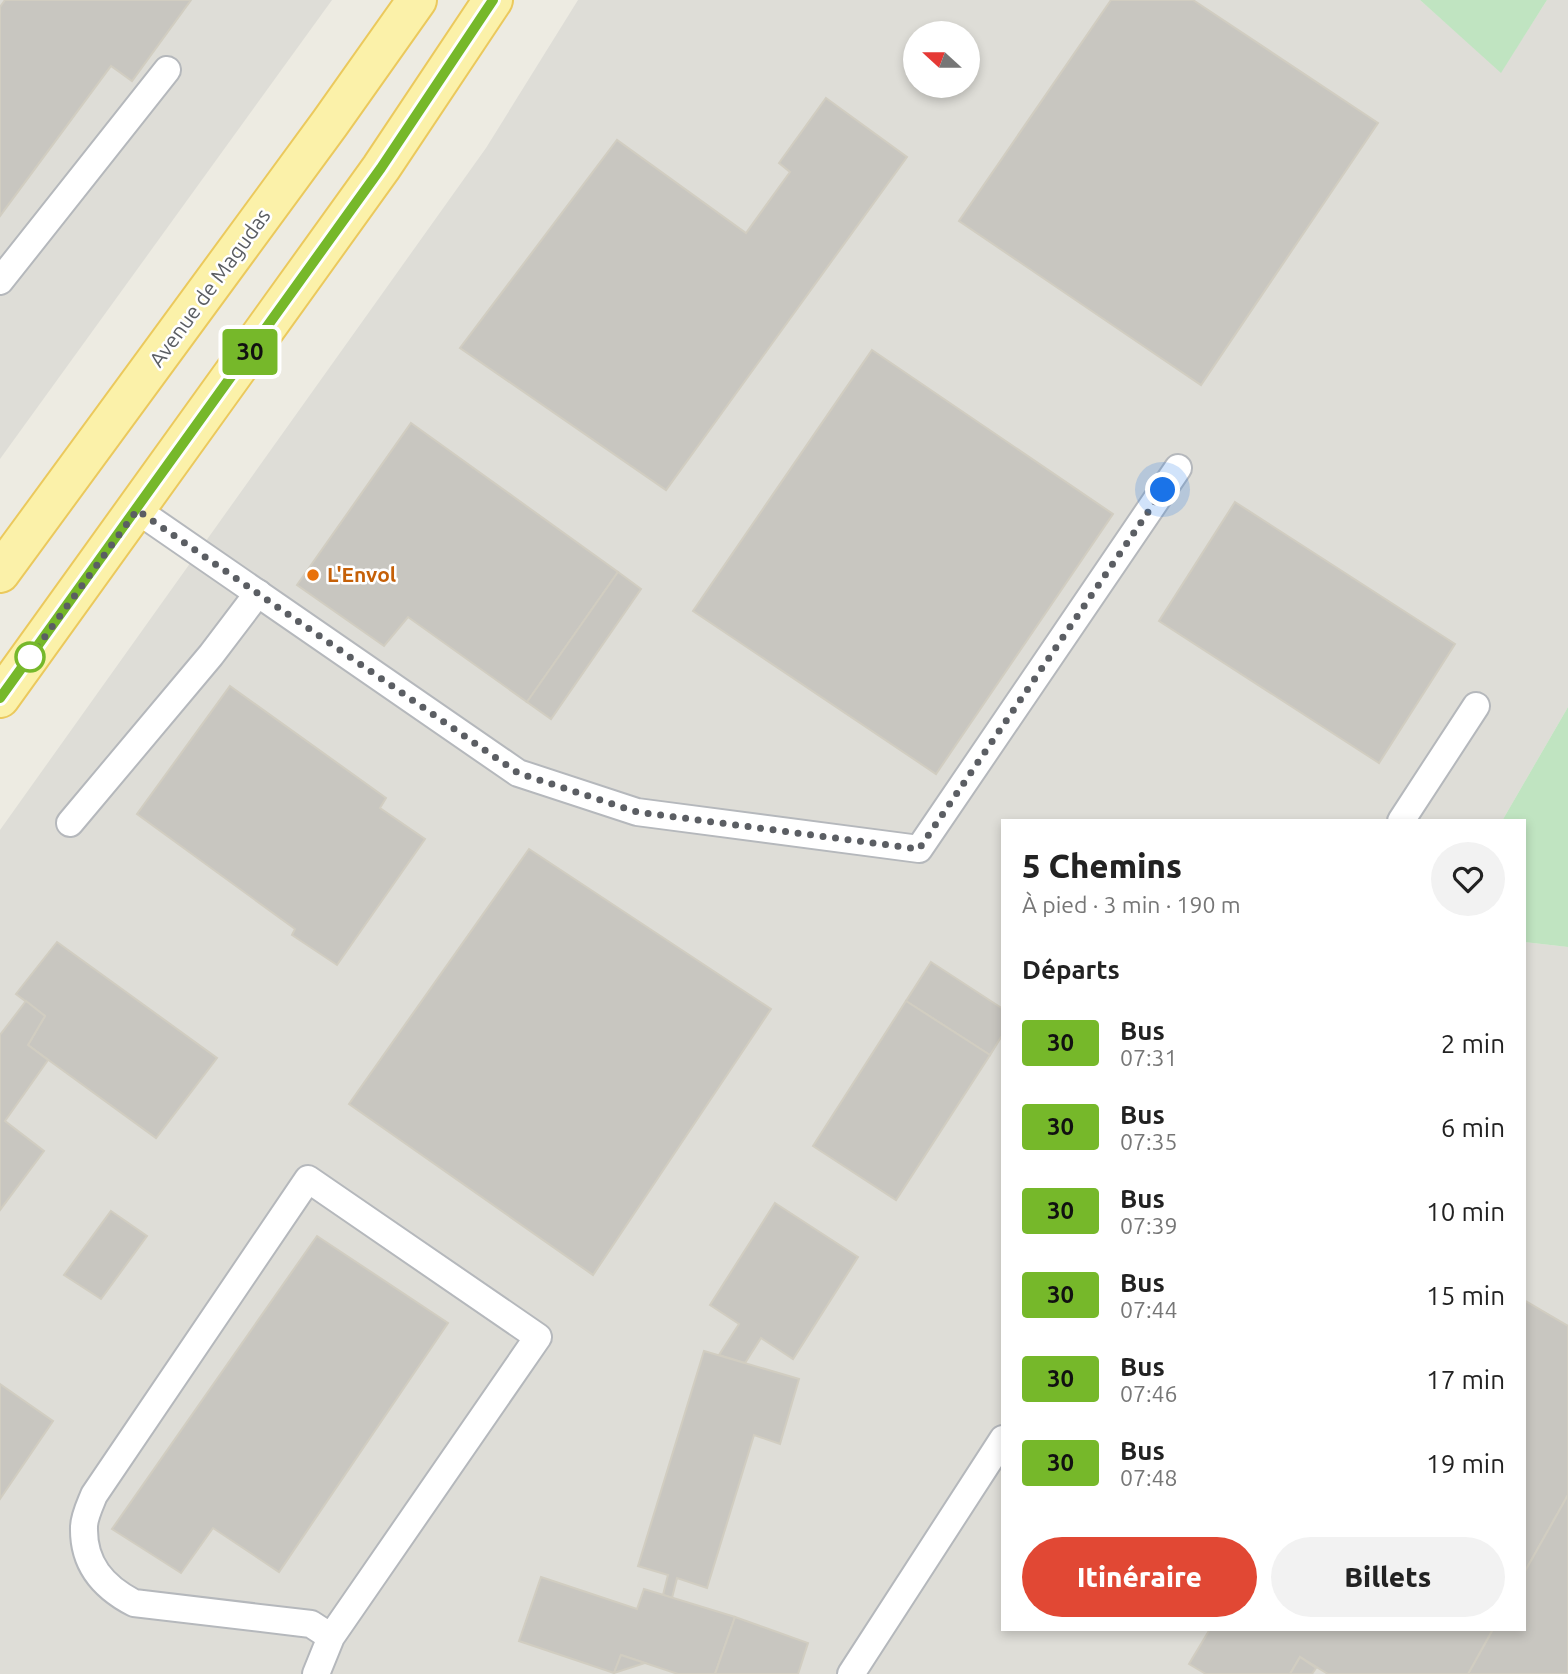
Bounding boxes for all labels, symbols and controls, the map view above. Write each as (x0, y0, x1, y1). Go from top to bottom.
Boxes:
north arrow (903, 21, 980, 98)
map controls (903, 21, 980, 98)
street label: Avenue de Magudas (144, 204, 275, 371)
line badge: 30 (218, 329, 282, 375)
text: 30 (236, 338, 264, 365)
your location (1145, 472, 1180, 507)
place label: L'Envol (327, 562, 396, 586)
marker: L'Envol (305, 567, 321, 583)
unlabelled marker (15, 642, 45, 672)
button: heart (1431, 842, 1505, 916)
text: 5 Chemins (1022, 847, 1182, 884)
text: À pied · 3 min · 190 m (1022, 892, 1241, 917)
text: Départs (1022, 955, 1120, 984)
text: Bus (1120, 1016, 1165, 1045)
text: 30 (1047, 1029, 1074, 1056)
text: 2 min (1441, 1029, 1505, 1058)
text: 07:31 (1120, 1045, 1178, 1070)
text: Bus (1120, 1100, 1165, 1129)
text: 30 (1047, 1113, 1074, 1140)
text: 6 min (1441, 1113, 1505, 1142)
text: 07:35 (1120, 1129, 1178, 1154)
text: Bus (1120, 1184, 1165, 1213)
text: 30 (1047, 1197, 1074, 1224)
text: 10 min (1426, 1197, 1505, 1226)
text: 07:39 (1120, 1213, 1178, 1238)
text: Bus (1120, 1268, 1165, 1297)
text: 30 (1047, 1281, 1074, 1308)
text: 15 min (1426, 1281, 1505, 1310)
text: 07:44 (1120, 1297, 1178, 1322)
text: Bus (1120, 1352, 1165, 1381)
text: 30 (1047, 1365, 1074, 1392)
text: 17 min (1426, 1365, 1505, 1394)
text: 07:46 (1120, 1381, 1178, 1406)
text: Bus (1120, 1436, 1165, 1465)
text: 30 (1047, 1449, 1074, 1476)
text: 19 min (1426, 1449, 1505, 1478)
text: 07:48 (1120, 1465, 1178, 1490)
button: Itinéraire (1022, 1537, 1257, 1617)
button: Billets (1271, 1537, 1505, 1617)

